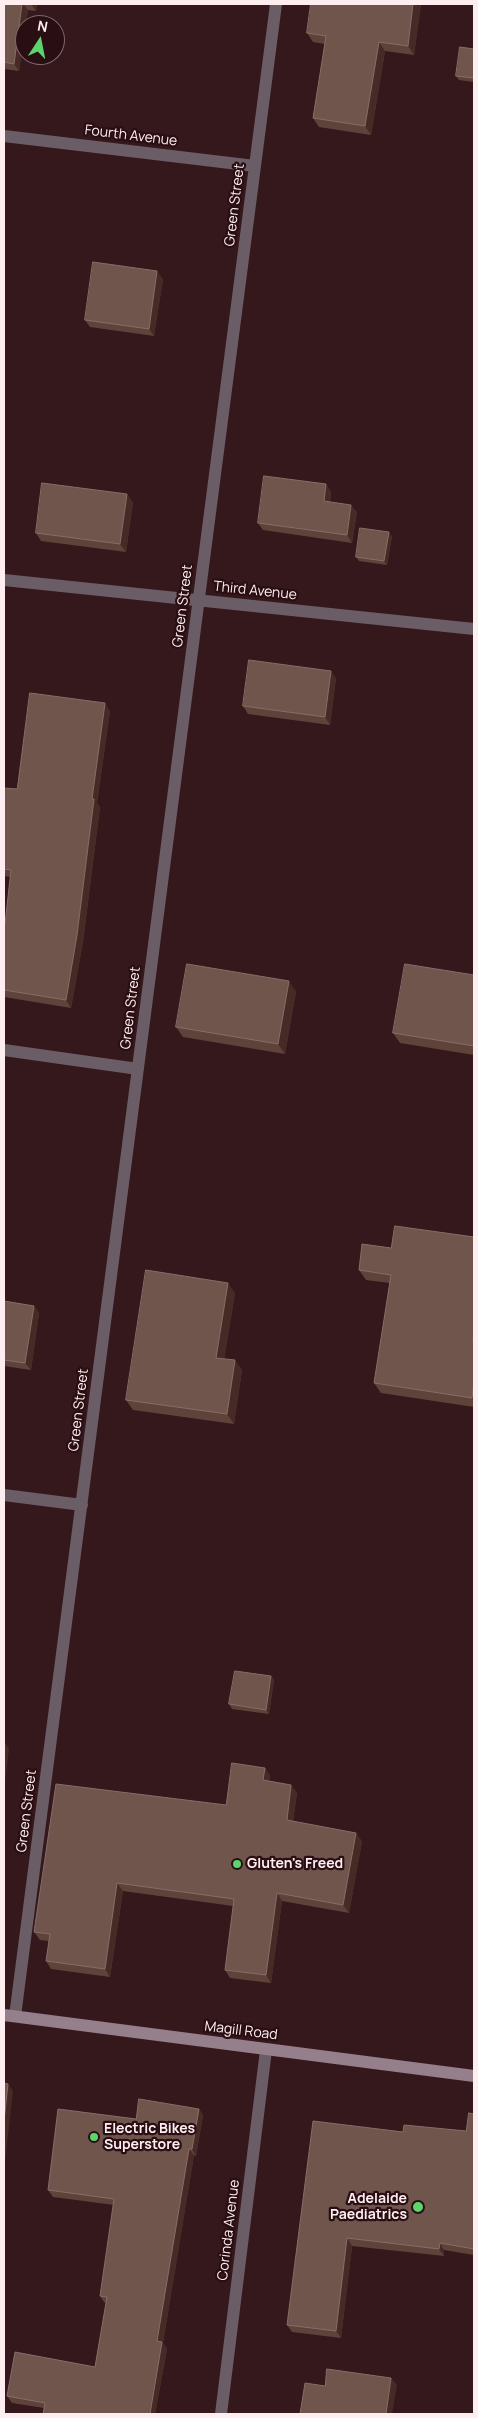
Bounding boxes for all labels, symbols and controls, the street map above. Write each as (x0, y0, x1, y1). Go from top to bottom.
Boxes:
north arrow (15, 15, 65, 65)
text: N (36, 15, 50, 36)
street label: Fourth Avenue (84, 122, 178, 150)
street label: Green Street (222, 163, 248, 247)
street label: Green Street (170, 564, 196, 648)
street label: Third Avenue (212, 578, 298, 604)
street label: Green Street (118, 966, 144, 1050)
street label: Green Street (66, 1368, 92, 1452)
street label: Green Street (14, 1769, 40, 1853)
place label: Gluten's Freed (247, 1856, 343, 1872)
marker: Gluten's Freed (231, 1858, 243, 1870)
street label: Magill Road (203, 2018, 279, 2044)
place label: Electric Bikes Superstore (104, 2121, 195, 2154)
marker: Electric Bikes Superstore (88, 2131, 100, 2143)
street label: Corinda Avenue (214, 2179, 244, 2281)
place label: Adelaide Paediatrics (330, 2191, 407, 2224)
marker: Adelaide Paediatrics (411, 2200, 425, 2214)

